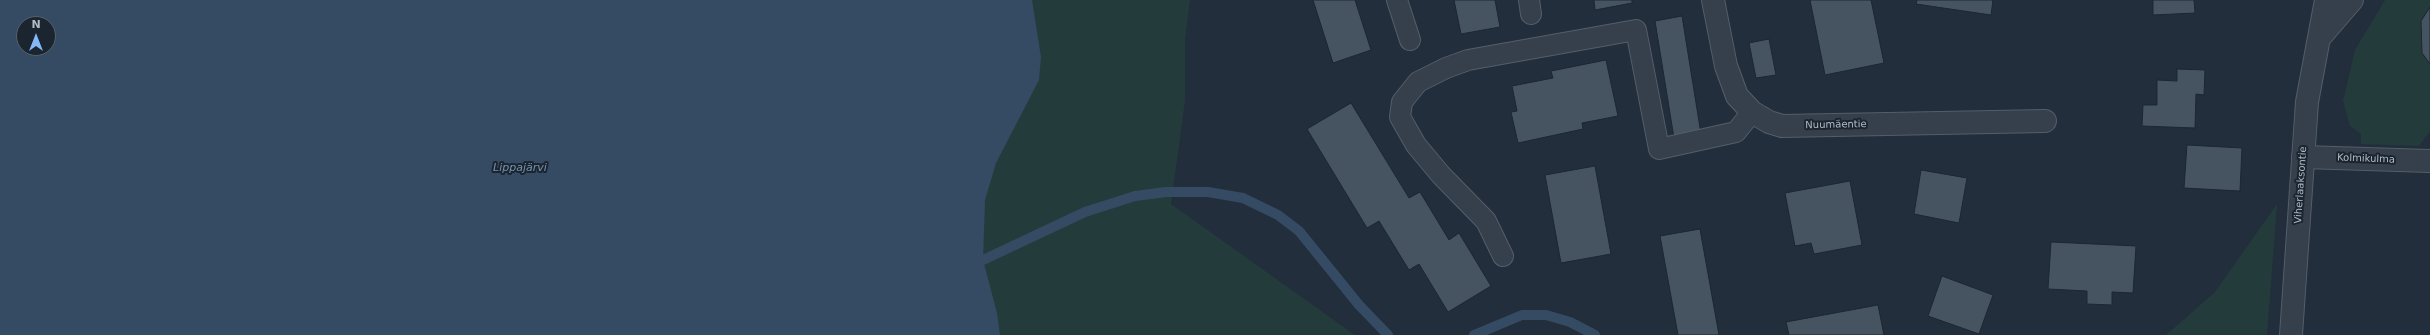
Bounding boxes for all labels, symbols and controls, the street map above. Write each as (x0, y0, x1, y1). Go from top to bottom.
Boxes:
north arrow (16, 16, 56, 56)
text: N (31, 18, 41, 31)
street label: Nuumäentie (1805, 118, 1867, 132)
street label: Viherlaaksontie (2292, 146, 2310, 224)
street label: Kolmikulma (2337, 152, 2395, 166)
water label: Lippajärvi (493, 161, 547, 175)

